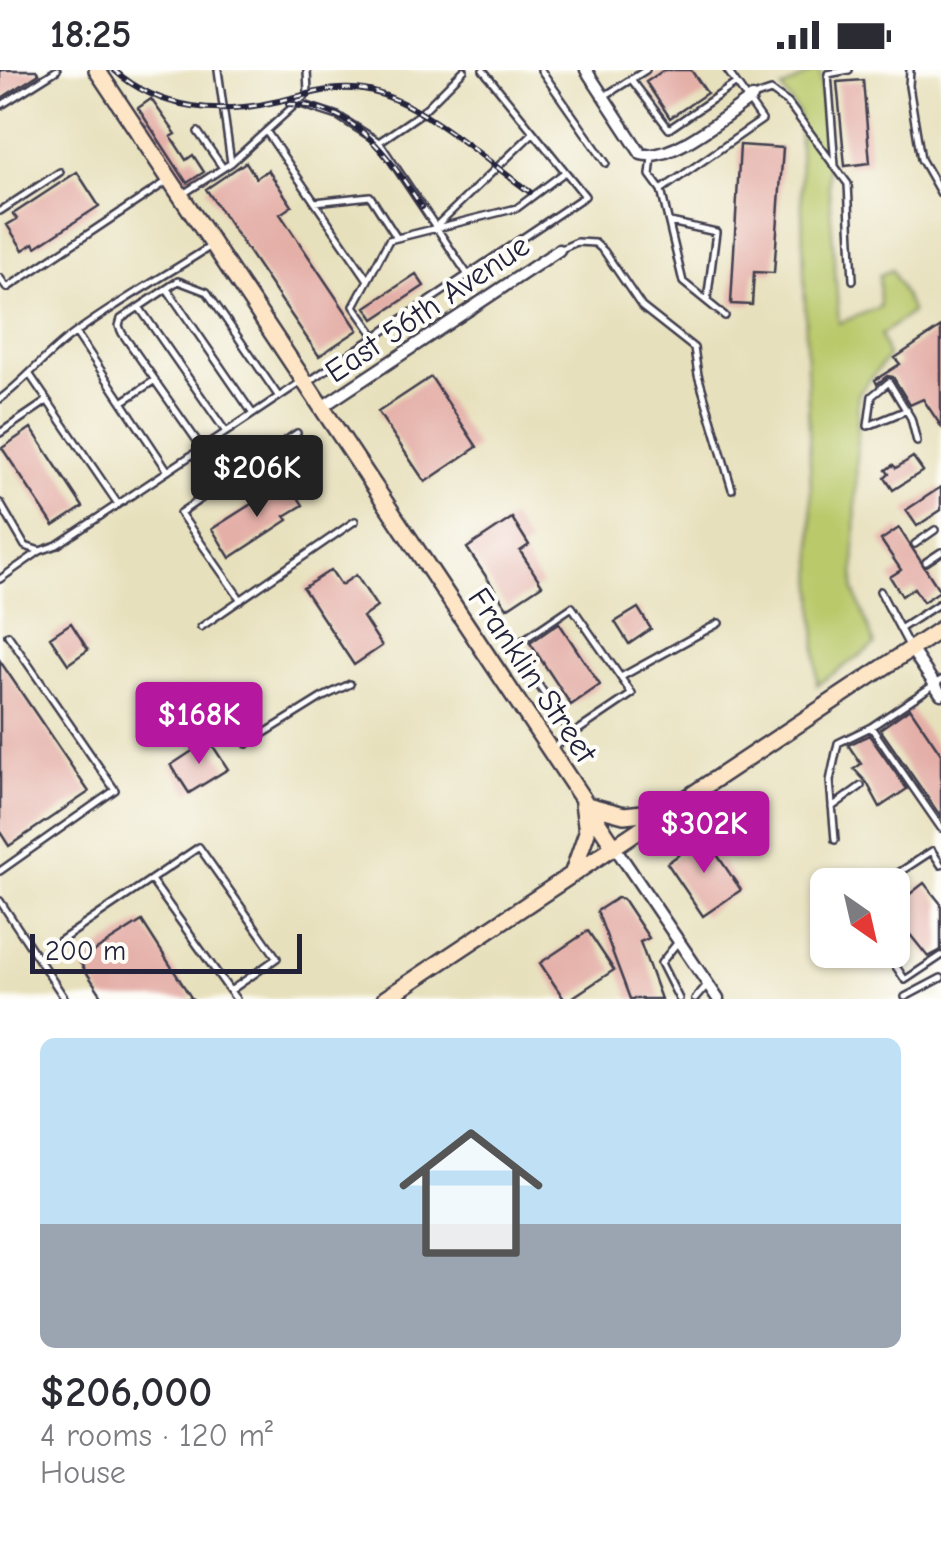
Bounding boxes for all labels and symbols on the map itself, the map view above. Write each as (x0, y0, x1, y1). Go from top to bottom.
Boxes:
street label: East 56th Avenue (318, 227, 536, 390)
pin: $206K (187, 435, 327, 520)
street label: Franklin Street (460, 581, 605, 770)
pin: $168K (129, 682, 269, 767)
pin: $302K (634, 791, 774, 876)
north arrow (810, 868, 910, 968)
scale bar (30, 929, 302, 974)

